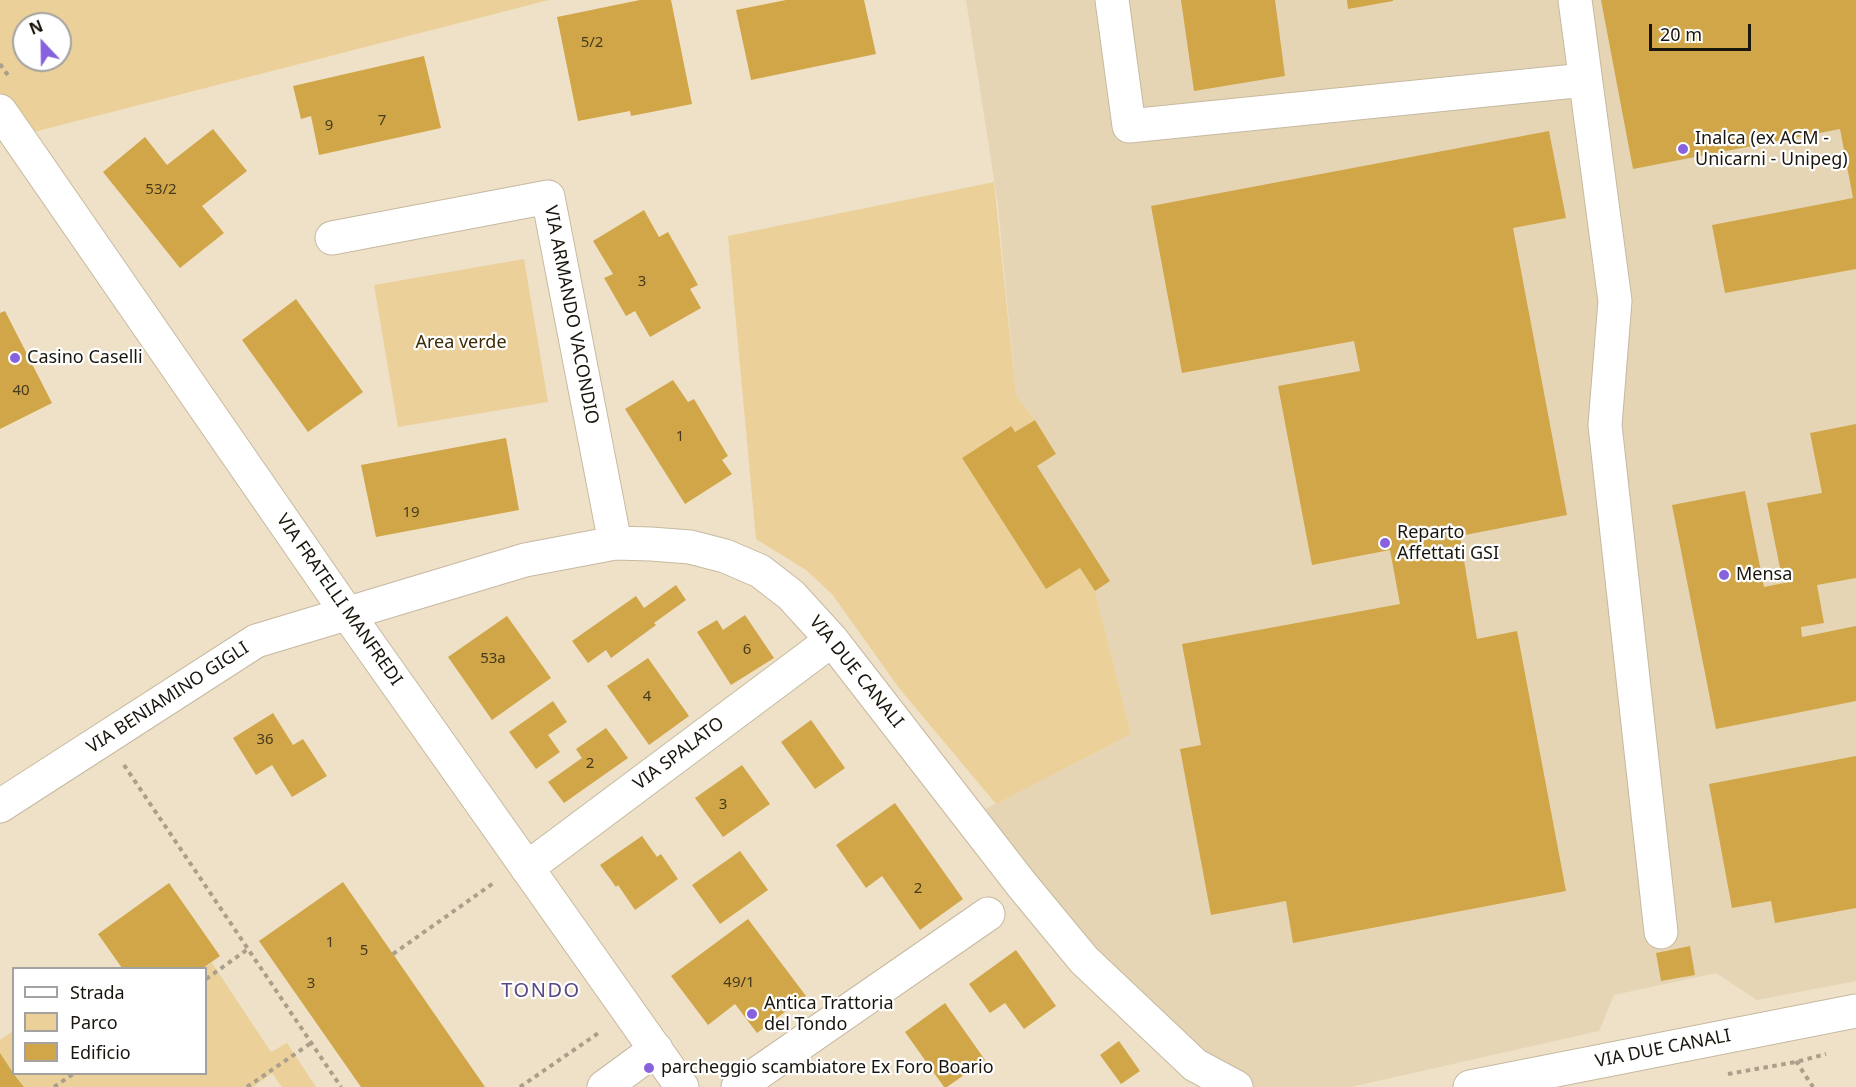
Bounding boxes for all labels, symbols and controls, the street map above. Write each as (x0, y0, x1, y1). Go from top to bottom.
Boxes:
north arrow (12, 12, 72, 72)
scale bar (1652, 12, 1754, 50)
text: N (26, 15, 46, 40)
text: 20 m (1660, 22, 1702, 46)
house number: 5/2 (581, 34, 603, 52)
house number: 7 (378, 112, 386, 130)
house number: 9 (325, 117, 333, 135)
place label: Inalca (ex ACM - Unicarni - Unipeg) (1695, 128, 1848, 170)
marker: Inalca (ex ACM - Unicarni - Unipeg) (1676, 142, 1690, 156)
house number: 53/2 (145, 181, 177, 199)
street label: VIA ARMANDO VACONDIO (539, 204, 603, 426)
house number: 3 (638, 273, 646, 291)
park label: Area verde (415, 332, 507, 354)
place label: Casino Caselli (27, 347, 143, 369)
marker: Casino Caselli (8, 351, 22, 365)
house number: 40 (12, 382, 30, 400)
house number: 1 (676, 428, 684, 446)
house number: 19 (402, 504, 420, 522)
street label: VIA FRATELLI MANFREDI (271, 510, 407, 690)
place label: Reparto Affettati GSI (1397, 522, 1499, 564)
marker: Reparto Affettati GSI (1378, 536, 1392, 550)
place label: Mensa (1736, 564, 1792, 586)
marker: Mensa (1717, 568, 1731, 582)
street label: VIA DUE CANALI (804, 612, 908, 732)
street label: VIA BENIAMINO GIGLI (83, 638, 253, 758)
house number: 6 (743, 641, 751, 659)
house number: 53a (480, 650, 506, 668)
house number: 4 (643, 688, 651, 706)
street label: VIA SPALATO (629, 713, 729, 795)
house number: 36 (256, 731, 274, 749)
house number: 2 (586, 755, 594, 773)
house number: 3 (719, 796, 727, 814)
house number: 2 (914, 880, 922, 898)
house number: 1 (326, 934, 334, 952)
house number: 5 (360, 942, 368, 960)
legend (12, 967, 207, 1075)
house number: 49/1 (723, 974, 755, 992)
house number: 3 (307, 975, 315, 993)
district label: TONDO (501, 979, 581, 1003)
text: Strada (70, 980, 125, 1004)
place label: Antica Trattoria del Tondo (764, 993, 894, 1036)
marker: Antica Trattoria del Tondo (745, 1007, 759, 1021)
text: Parco (70, 1010, 118, 1034)
street label: VIA DUE CANALI (1593, 1025, 1733, 1073)
text: Edificio (70, 1040, 131, 1064)
place label: parcheggio scambiatore Ex Foro Boario (661, 1057, 994, 1079)
marker: parcheggio scambiatore Ex Foro Boario (642, 1061, 656, 1075)

